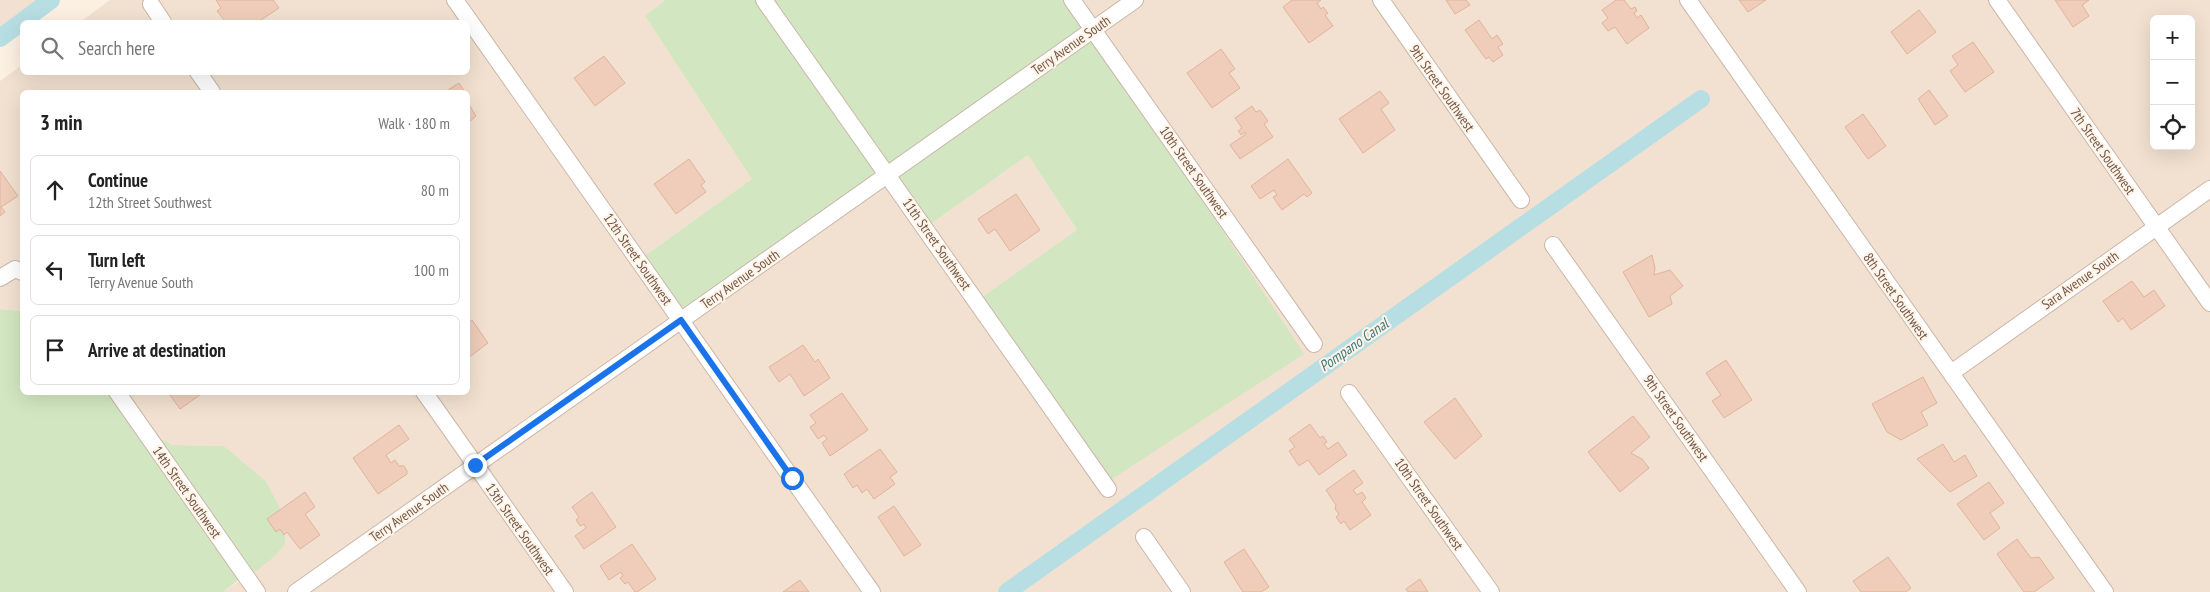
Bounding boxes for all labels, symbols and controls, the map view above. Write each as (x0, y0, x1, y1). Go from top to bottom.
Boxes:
street label: Terry Avenue South (1028, 11, 1114, 79)
map controls (2150, 15, 2195, 150)
button: + (2150, 15, 2195, 60)
search box (20, 20, 470, 75)
icon: search (38, 34, 66, 62)
text: Search here (78, 36, 155, 60)
street label: 9th Street Southwest (1405, 41, 1479, 135)
button: − (2150, 60, 2195, 105)
street label: 7th Street Southwest (2066, 104, 2140, 198)
button: locate (2150, 105, 2195, 150)
text: 3 min (40, 109, 82, 136)
text: Walk · 180 m (378, 113, 450, 133)
street label: 10th Street Southwest (1156, 123, 1232, 222)
text: Continue (88, 168, 148, 192)
icon: ahead (41, 176, 69, 204)
text: 80 m (421, 180, 449, 200)
text: 12th Street Southwest (88, 192, 212, 212)
street label: 11th Street Southwest (899, 195, 975, 294)
street label: 12th Street Southwest (600, 210, 676, 309)
street label: Terry Avenue South (697, 245, 783, 313)
street label: Sara Avenue South (2038, 247, 2122, 313)
text: Turn left (88, 248, 145, 272)
street label: 8th Street Southwest (1859, 249, 1933, 343)
icon: left (41, 256, 69, 284)
text: 100 m (414, 260, 449, 280)
text: Terry Avenue South (88, 272, 193, 292)
water label: Pompano Canal (1315, 313, 1393, 375)
icon: arrive (41, 336, 69, 364)
text: Arrive at destination (88, 338, 226, 362)
street label: 9th Street Southwest (1639, 371, 1713, 465)
street label: 14th Street Southwest (149, 443, 225, 542)
route end (464, 454, 487, 477)
street label: 10th Street Southwest (1391, 455, 1467, 554)
route start (781, 467, 804, 490)
street label: Terry Avenue South (366, 478, 452, 546)
street label: 13th Street Southwest (482, 480, 558, 579)

